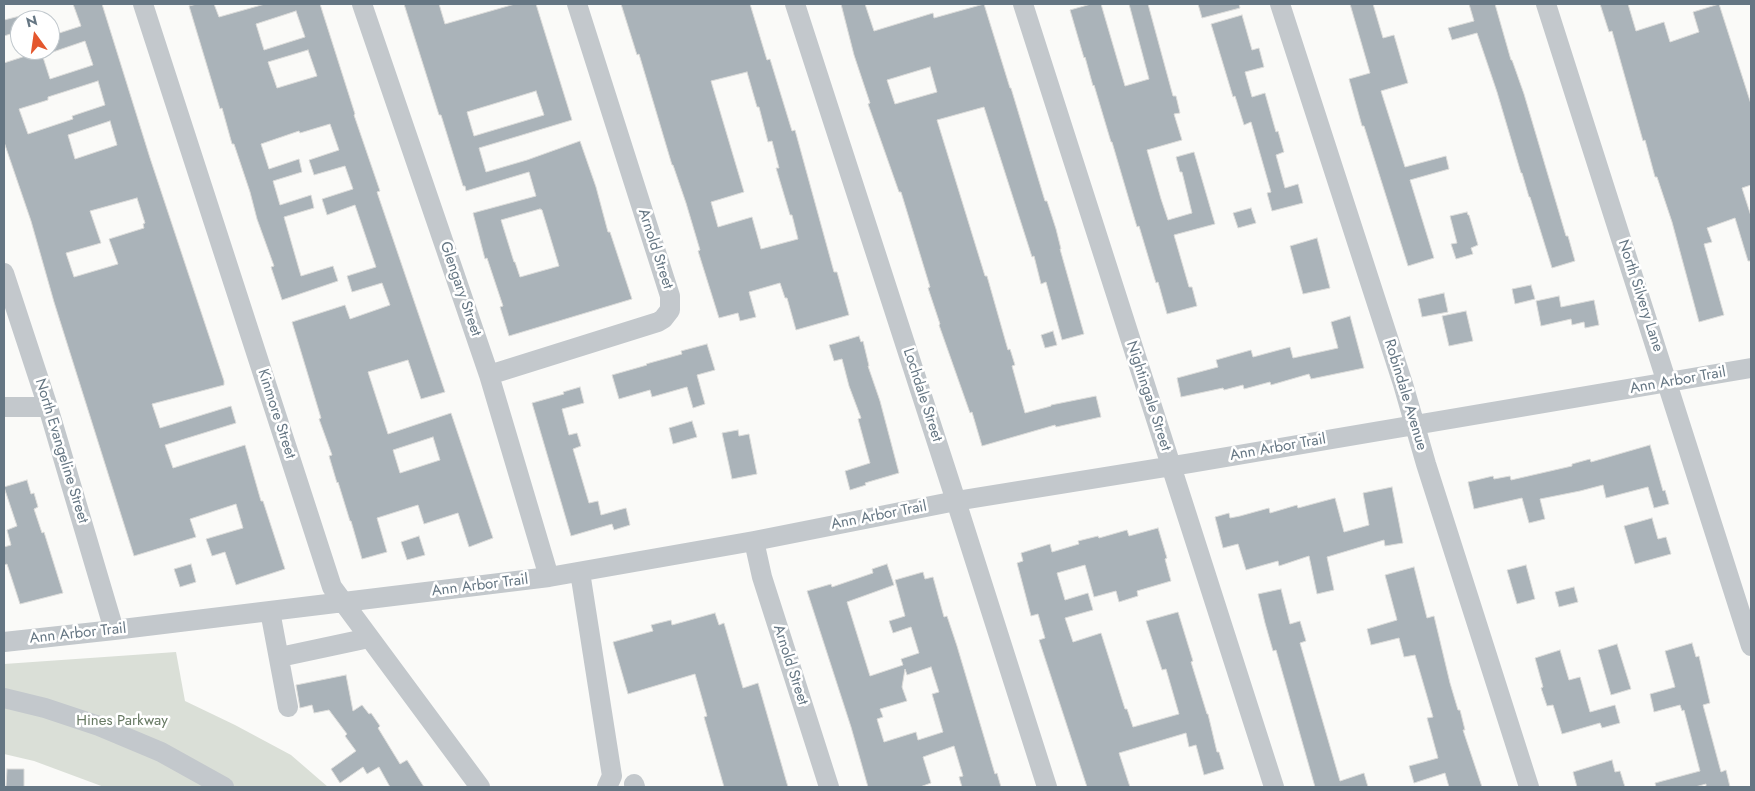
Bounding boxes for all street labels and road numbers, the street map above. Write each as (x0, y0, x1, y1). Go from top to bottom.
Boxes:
street label: Arnold Street (634, 207, 676, 291)
street label: North Silvery Lane (1613, 238, 1667, 354)
street label: Glengary Street (435, 239, 485, 339)
street label: Robindale Avenue (1380, 337, 1430, 453)
street label: Nightingale Street (1122, 339, 1174, 453)
street label: Lochdale Street (898, 346, 946, 444)
street label: Ann Arbor Trail (1629, 364, 1727, 398)
street label: Kinmore Street (253, 367, 299, 461)
street label: North Evangeline Street (30, 376, 92, 526)
street label: Ann Arbor Trail (1229, 431, 1327, 465)
street label: Ann Arbor Trail (830, 498, 928, 534)
street label: Ann Arbor Trail (431, 571, 529, 601)
street label: Ann Arbor Trail (29, 620, 127, 648)
street label: Arnold Street (769, 623, 811, 707)

